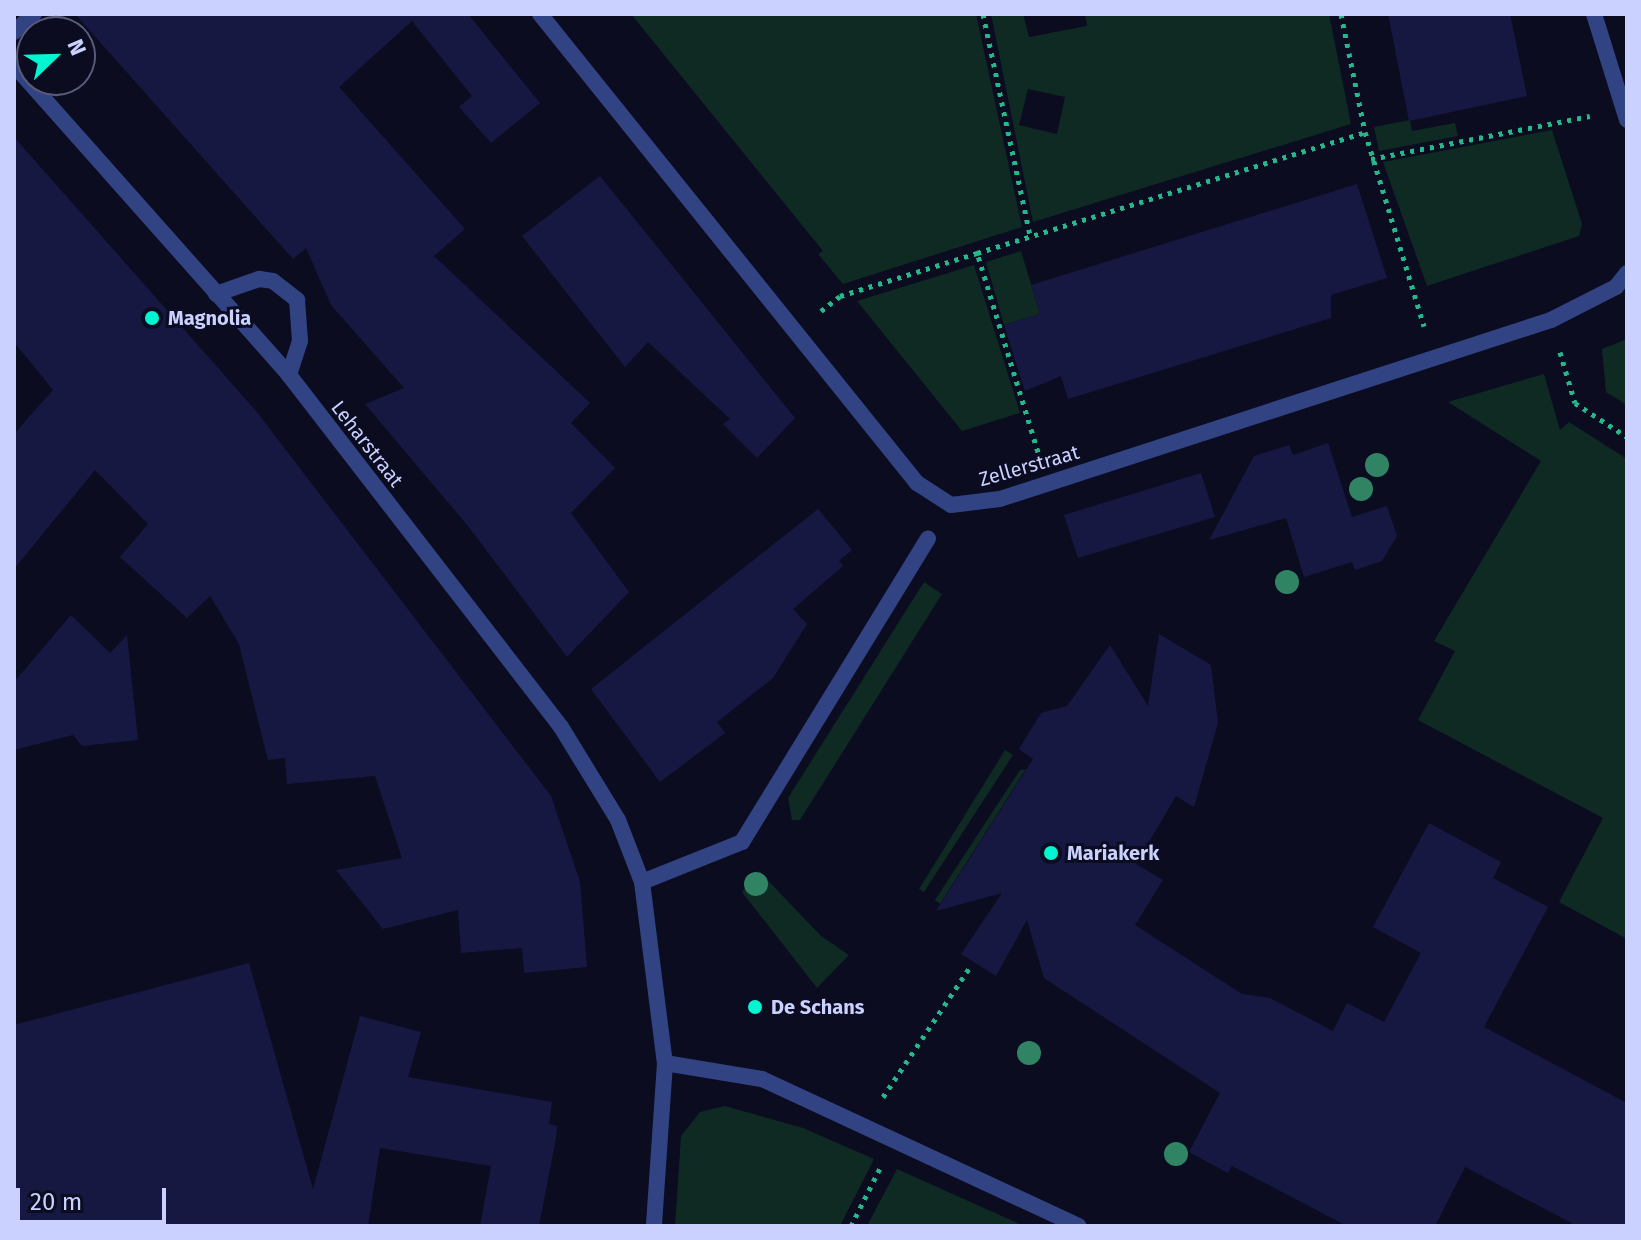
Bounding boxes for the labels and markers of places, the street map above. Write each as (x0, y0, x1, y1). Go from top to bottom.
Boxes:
place label: Magnolia (168, 306, 251, 330)
marker: Magnolia (143, 309, 161, 327)
place label: Mariakerk (1067, 841, 1159, 865)
marker: Mariakerk (1042, 844, 1060, 862)
place label: De Schans (771, 995, 865, 1019)
marker: De Schans (746, 998, 764, 1016)

